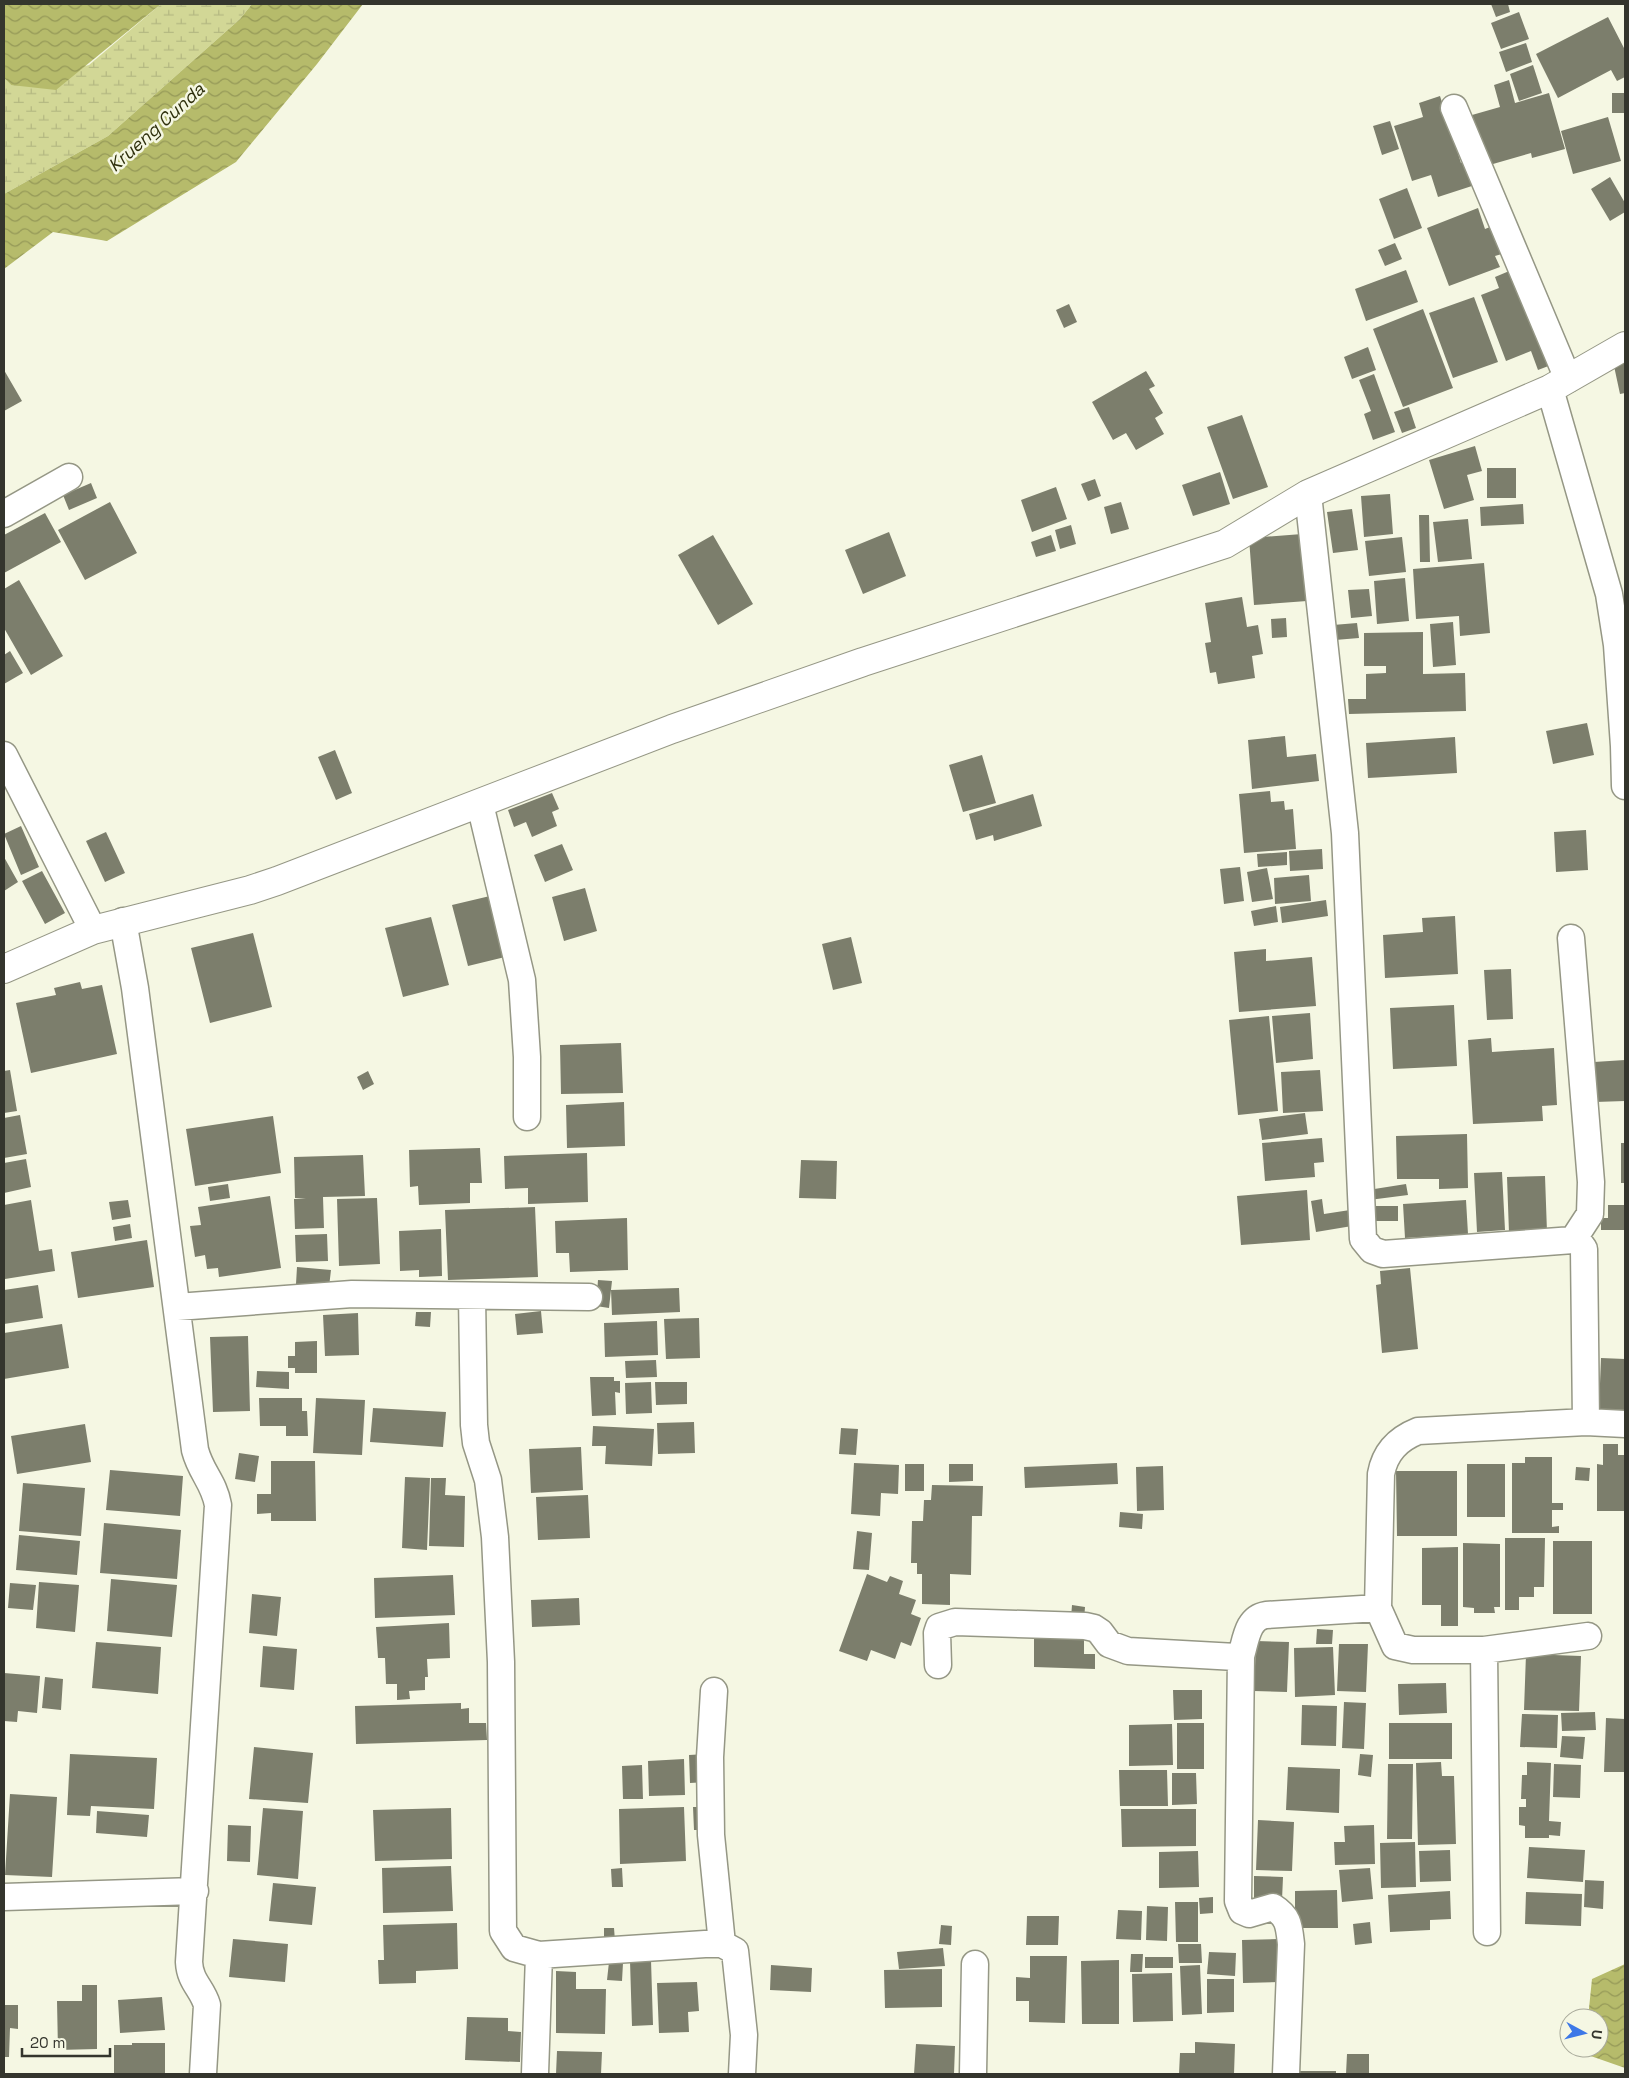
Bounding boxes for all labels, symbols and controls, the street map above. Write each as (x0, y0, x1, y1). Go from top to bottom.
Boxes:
water label: Krueng Cunda (103, 77, 210, 176)
north arrow (1559, 2008, 1609, 2058)
scale bar (22, 2026, 110, 2058)
text: U (1587, 2029, 1606, 2040)
text: 20 m (30, 2033, 65, 2052)

